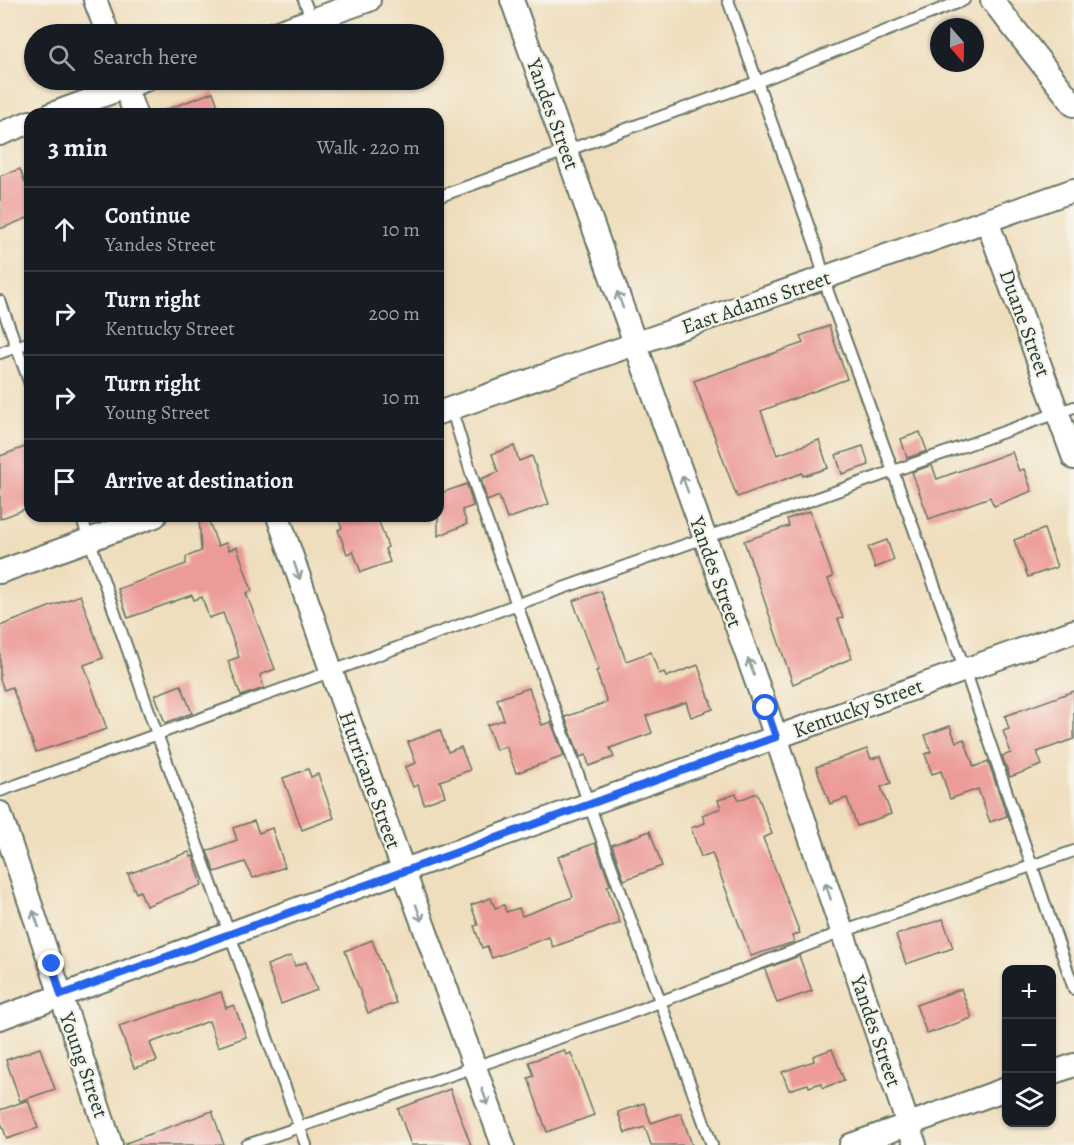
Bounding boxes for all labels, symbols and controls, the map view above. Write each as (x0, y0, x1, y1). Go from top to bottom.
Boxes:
north arrow (930, 18, 984, 72)
search box (24, 24, 444, 90)
icon: search (45, 41, 78, 74)
text: Search here (93, 42, 198, 72)
street label: Yandes Street (520, 54, 586, 173)
text: 3 min (48, 130, 108, 165)
text: Walk · 220 m (317, 134, 420, 161)
text: Continue (105, 201, 190, 231)
icon: ahead (48, 213, 81, 246)
text: 10 m (382, 216, 420, 243)
text: Yandes Street (105, 231, 216, 258)
street label: East Adams Street (678, 263, 834, 341)
street label: Duane Street (993, 265, 1057, 381)
text: Turn right (105, 285, 201, 315)
one-way arrow (613, 291, 624, 310)
icon: right (48, 297, 81, 330)
text: 200 m (369, 300, 420, 327)
text: Kentucky Street (105, 315, 235, 342)
text: Turn right (105, 369, 201, 399)
icon: right (48, 381, 81, 414)
text: 10 m (382, 384, 420, 411)
text: Young Street (105, 399, 210, 426)
icon: arrive (48, 465, 81, 498)
text: Arrive at destination (105, 466, 294, 496)
one-way arrow (678, 475, 689, 494)
street label: Yandes Street (683, 512, 749, 631)
one-way arrow (292, 561, 303, 580)
one-way arrow (745, 658, 756, 677)
street label: Kentucky Street (789, 672, 927, 744)
route start (752, 694, 778, 720)
street label: Hurricane Street (332, 707, 408, 853)
one-way arrow (821, 882, 832, 901)
one-way arrow (414, 903, 425, 922)
one-way arrow (30, 911, 41, 929)
route end (38, 950, 64, 976)
map controls (1002, 965, 1056, 1127)
button: + (1002, 965, 1056, 1019)
street label: Yandes Street (844, 971, 908, 1091)
street label: Young Street (53, 1007, 115, 1122)
button: − (1002, 1019, 1056, 1073)
button: layers (1002, 1073, 1056, 1127)
one-way arrow (481, 1087, 492, 1106)

